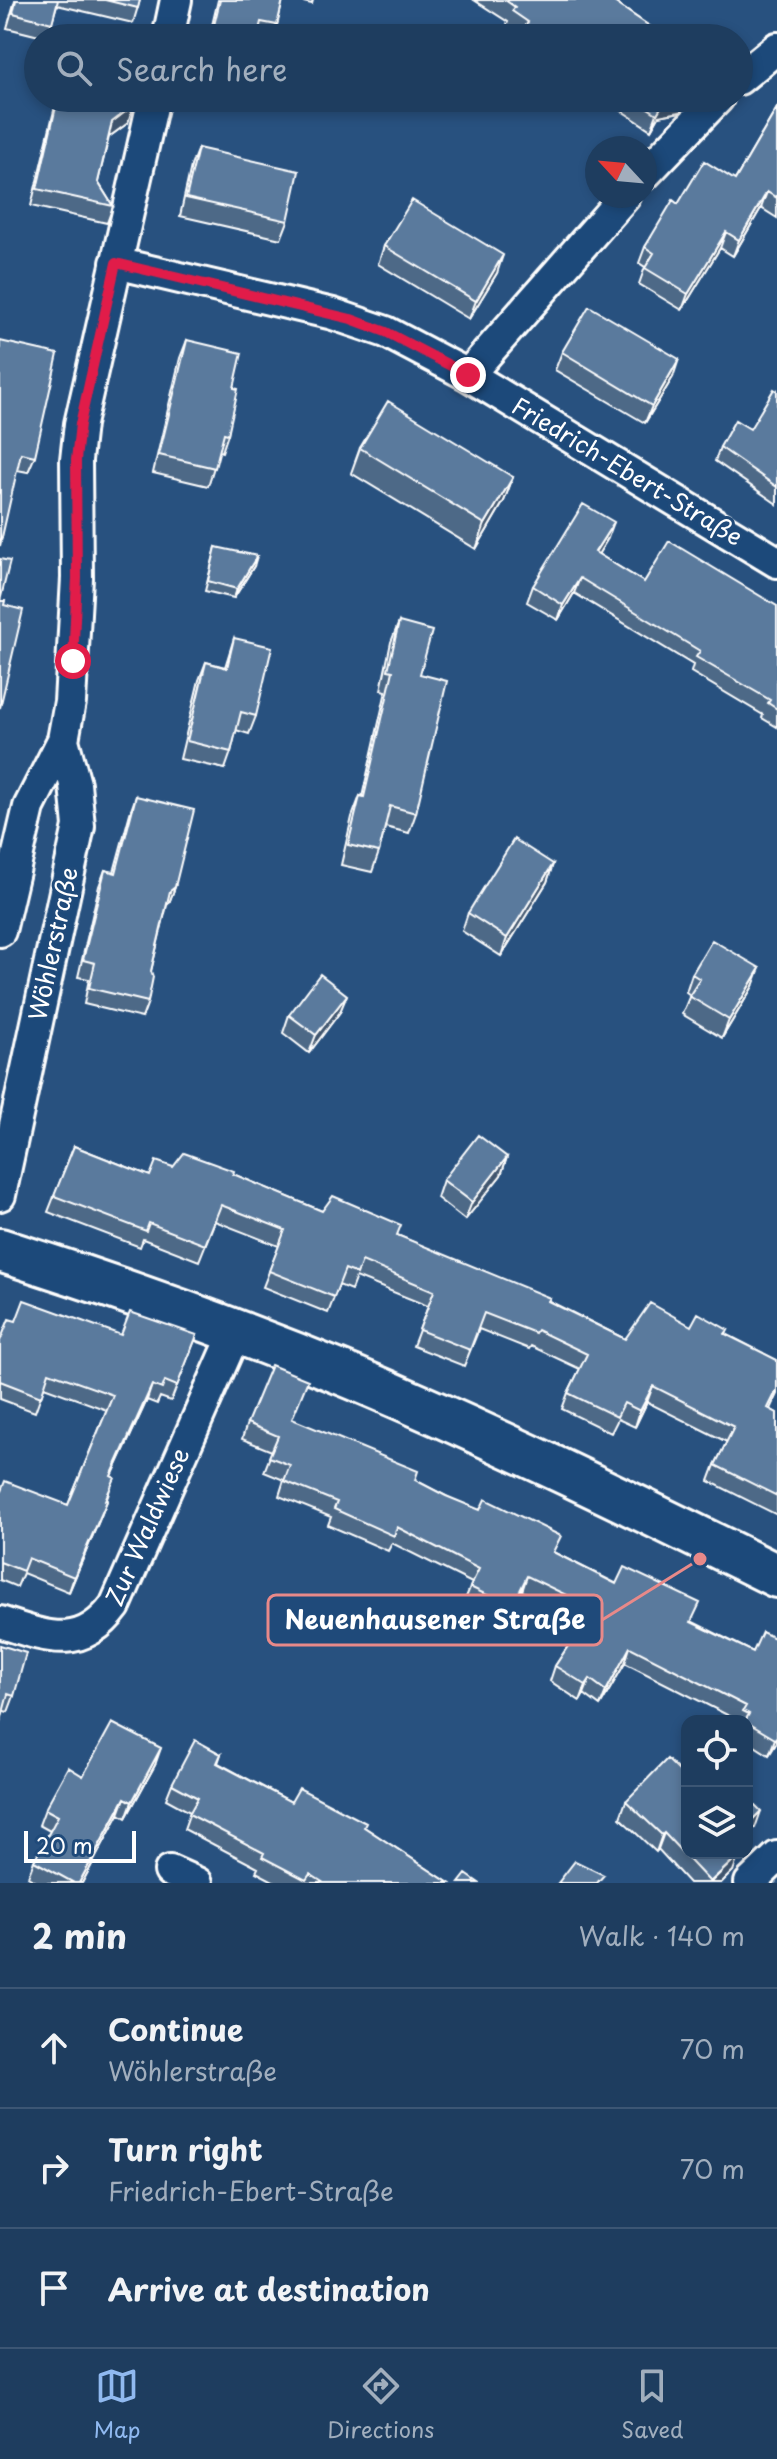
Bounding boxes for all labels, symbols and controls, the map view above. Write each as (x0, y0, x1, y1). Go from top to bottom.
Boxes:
search box (24, 24, 753, 112)
icon: search (52, 46, 96, 90)
text: Search here (116, 46, 288, 91)
north arrow (585, 136, 657, 208)
route end (450, 357, 486, 393)
street label: Friedrich-Ebert-Straße (506, 387, 750, 554)
route start (55, 643, 91, 679)
street label: Wöhlerstraße (18, 864, 86, 1024)
street label: Zur Waldwiese (95, 1441, 197, 1611)
callout: Neuenhausener Straße (268, 1595, 602, 1645)
text: Neuenhausener Straße (285, 1599, 585, 1638)
map controls (681, 1715, 753, 1859)
button: locate (681, 1715, 753, 1787)
button: layers (681, 1787, 753, 1859)
scale bar (24, 1827, 136, 1863)
text: 20 m (36, 1828, 93, 1861)
text: 2 min (32, 1909, 127, 1961)
text: Walk · 140 m (579, 1916, 745, 1955)
text: Continue (108, 2006, 243, 2051)
icon: ahead (32, 2026, 76, 2070)
text: 70 m (680, 2029, 745, 2068)
text: Wöhlerstraße (108, 2051, 277, 2090)
text: Turn right (108, 2126, 263, 2171)
icon: right (32, 2146, 76, 2190)
text: 70 m (680, 2149, 745, 2188)
text: Friedrich-Ebert-Straße (108, 2171, 394, 2210)
icon: arrive (32, 2266, 76, 2310)
text: Arrive at destination (108, 2266, 430, 2311)
tab: Map (93, 2364, 140, 2445)
tab: Directions (327, 2364, 434, 2445)
tab: Saved (621, 2364, 684, 2445)

